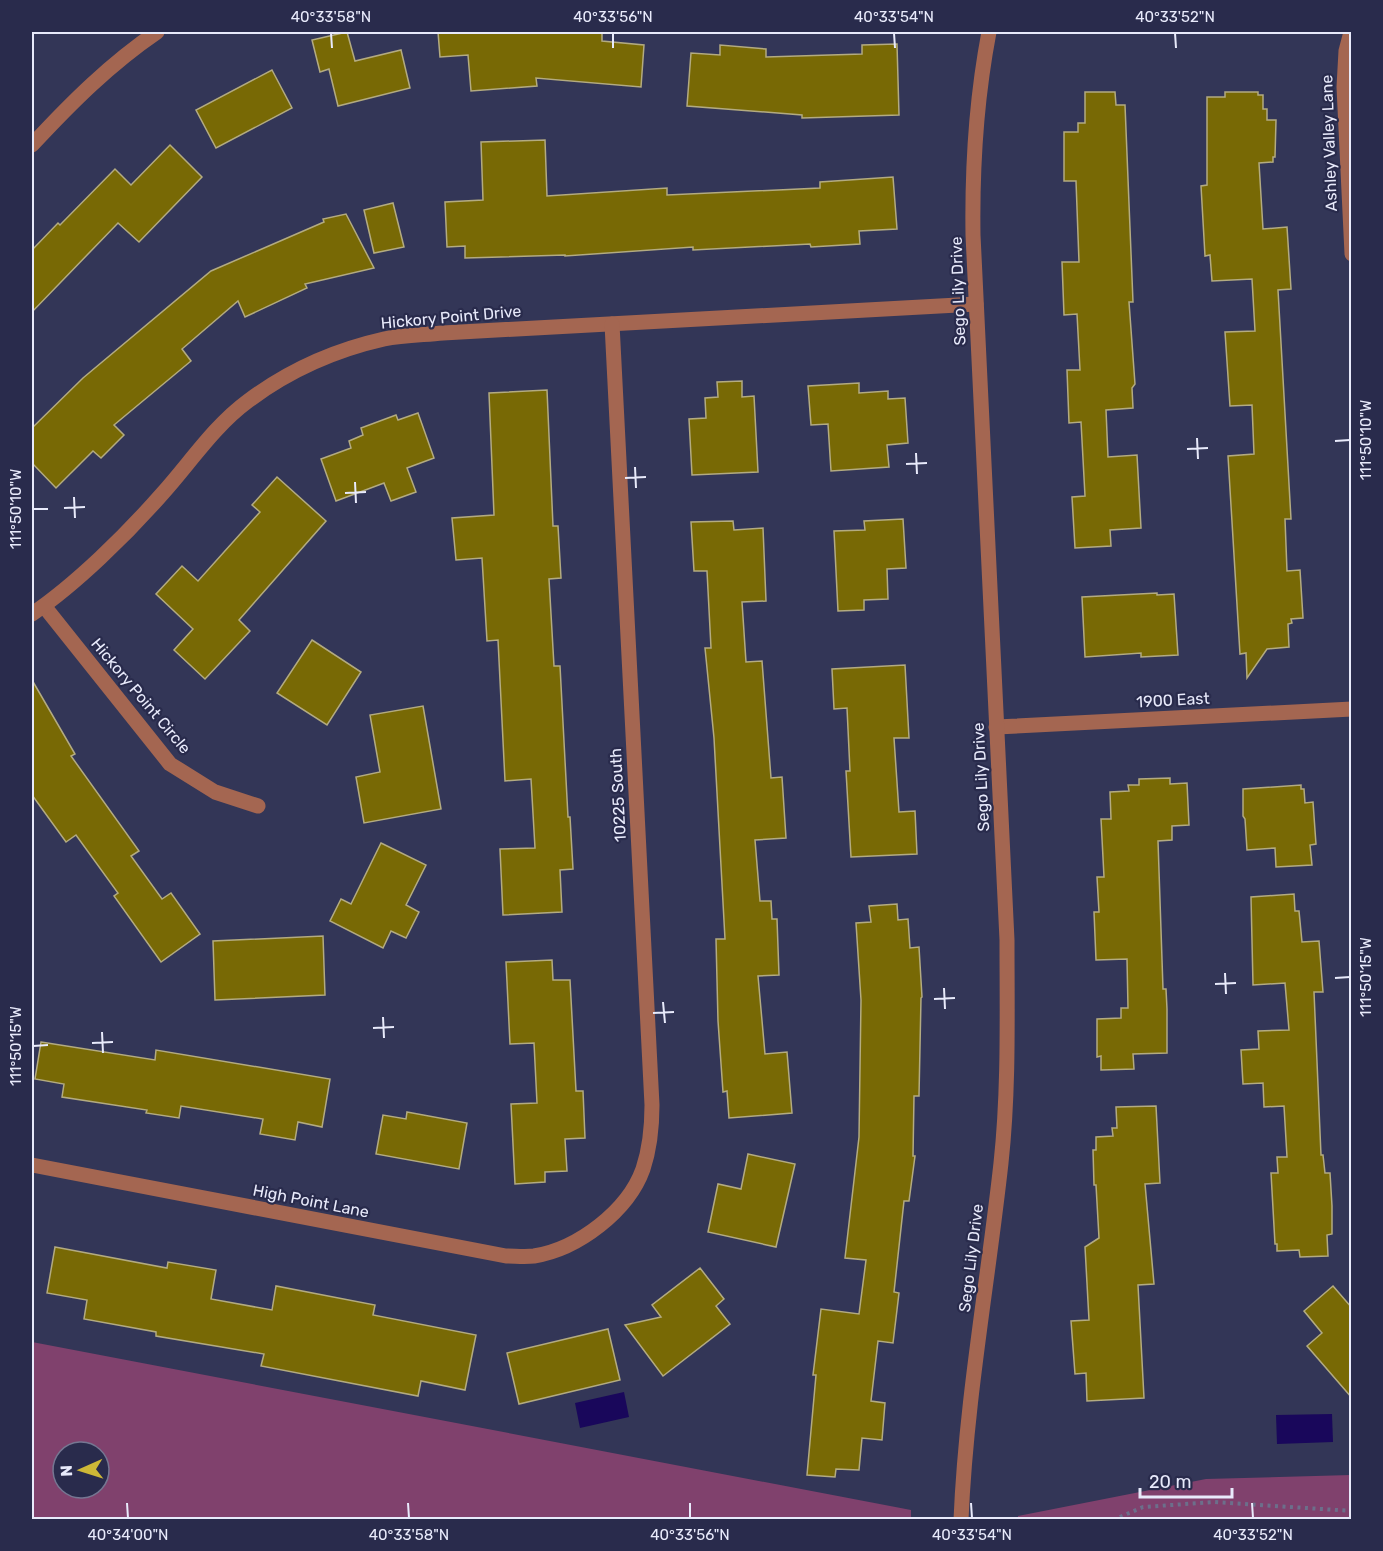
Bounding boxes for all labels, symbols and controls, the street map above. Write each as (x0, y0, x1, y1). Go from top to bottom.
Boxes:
text: 40°33'58"N (291, 8, 371, 26)
text: 40°33'56"N (573, 8, 653, 26)
text: 40°33'54"N (854, 8, 934, 26)
text: 40°33'52"N (1135, 8, 1215, 26)
street label: Ashley Valley Lane (1317, 74, 1341, 212)
street label: Sego Lily Drive (947, 236, 969, 346)
street label: Hickory Point Drive (380, 301, 522, 333)
text: 111°50'10"W (1357, 400, 1375, 480)
text: 111°50'10"W (7, 469, 25, 549)
street label: Hickory Point Circle (87, 634, 195, 758)
street label: 1900 East (1136, 689, 1210, 711)
street label: Sego Lily Drive (969, 722, 993, 832)
street label: 10225 South (606, 748, 630, 842)
text: 111°50'15"W (1357, 937, 1375, 1017)
text: 111°50'15"W (7, 1006, 25, 1086)
street label: High Point Lane (251, 1180, 371, 1222)
street label: Sego Lily Drive (955, 1203, 987, 1313)
north arrow (51, 1440, 111, 1500)
scale bar (1140, 1461, 1232, 1499)
text: N (57, 1465, 76, 1477)
text: 20 m (1149, 1471, 1191, 1493)
text: 40°34'00"N (87, 1526, 169, 1544)
text: 40°33'58"N (369, 1526, 449, 1544)
text: 40°33'56"N (650, 1526, 730, 1544)
text: 40°33'54"N (932, 1526, 1012, 1544)
text: 40°33'52"N (1213, 1526, 1293, 1544)

